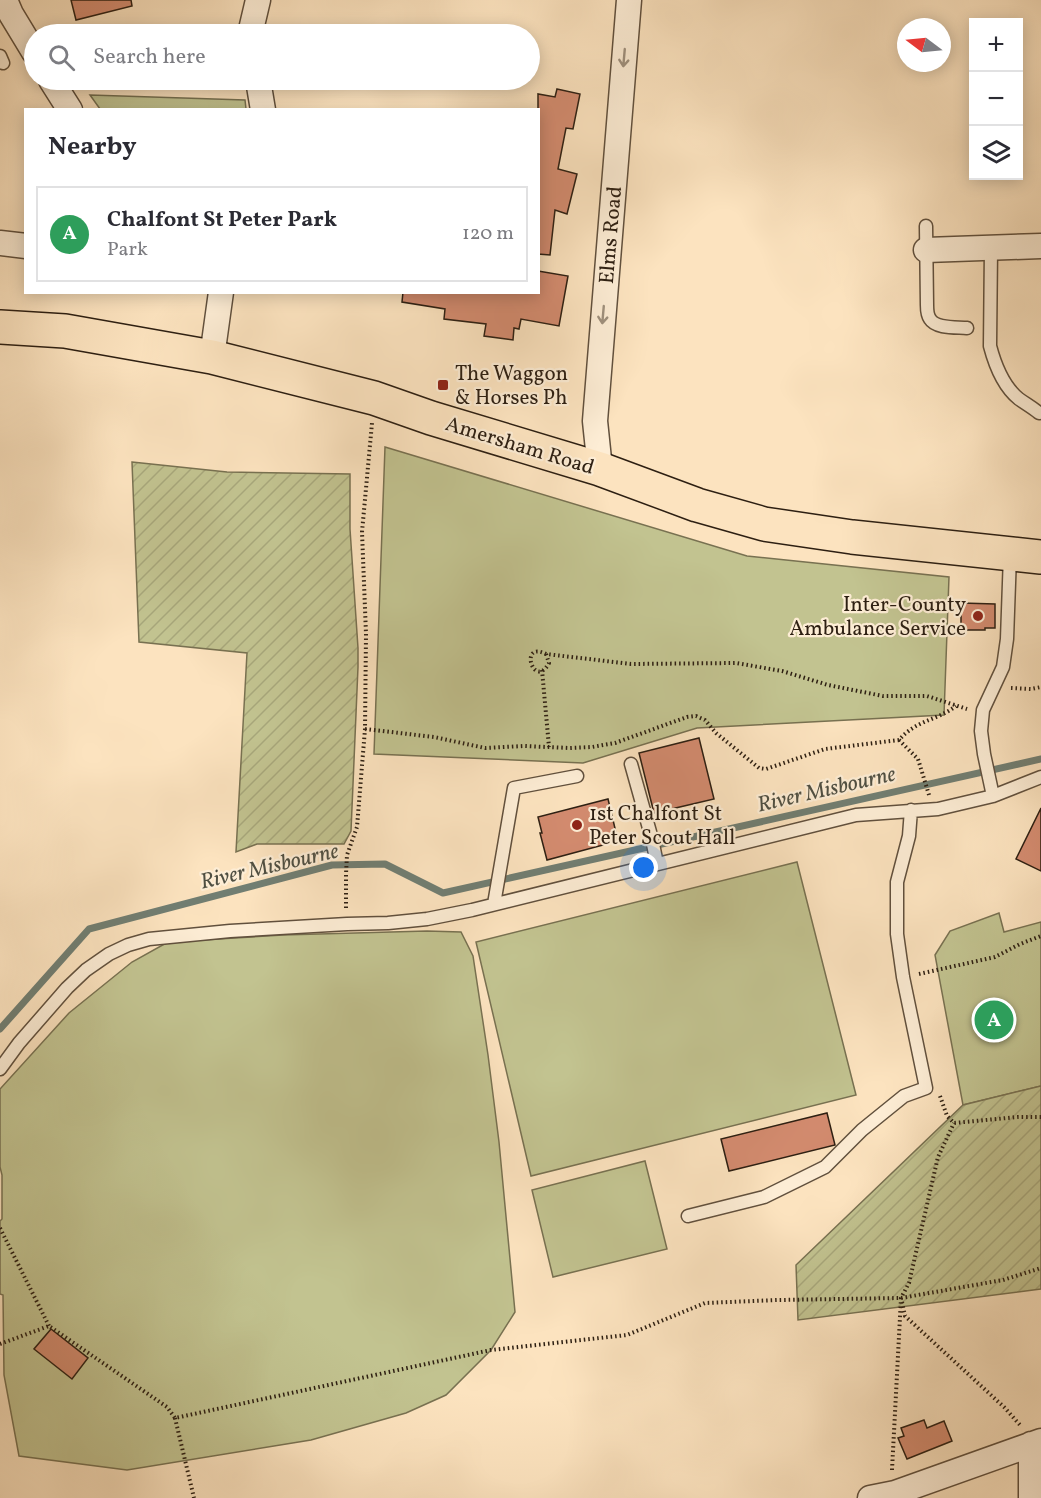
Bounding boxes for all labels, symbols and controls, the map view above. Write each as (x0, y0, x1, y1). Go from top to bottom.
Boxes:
north arrow (897, 18, 951, 72)
map controls (969, 18, 1023, 180)
button: + (969, 18, 1023, 72)
search box (24, 24, 540, 90)
icon: search (45, 41, 78, 74)
text: Search here (93, 42, 206, 73)
one-way arrow (618, 48, 629, 68)
button: − (969, 72, 1023, 126)
button: layers (969, 126, 1023, 180)
text: Nearby (48, 129, 137, 165)
street label: Elms Road (593, 185, 630, 285)
text: Chalfont St Peter Park (107, 205, 337, 236)
text: A (62, 220, 77, 248)
text: 120 m (462, 220, 514, 248)
text: Park (107, 236, 148, 264)
one-way arrow (597, 305, 608, 325)
place label: The Waggon & Horses Ph (455, 360, 568, 413)
marker: The Waggon & Horses Ph (436, 378, 450, 392)
street label: Amersham Road (442, 410, 598, 483)
place label: Inter-County Ambulance Service (789, 591, 967, 644)
marker: Inter-County Ambulance Service (971, 609, 985, 623)
water label: River Misbourne (754, 759, 899, 821)
place label: 1st Chalfont St Peter Scout Hall (589, 800, 735, 853)
marker: 1st Chalfont St Peter Scout Hall (570, 818, 584, 832)
water label: River Misbourne (197, 836, 342, 898)
your location (629, 853, 658, 882)
pin: A (974, 998, 1014, 1042)

